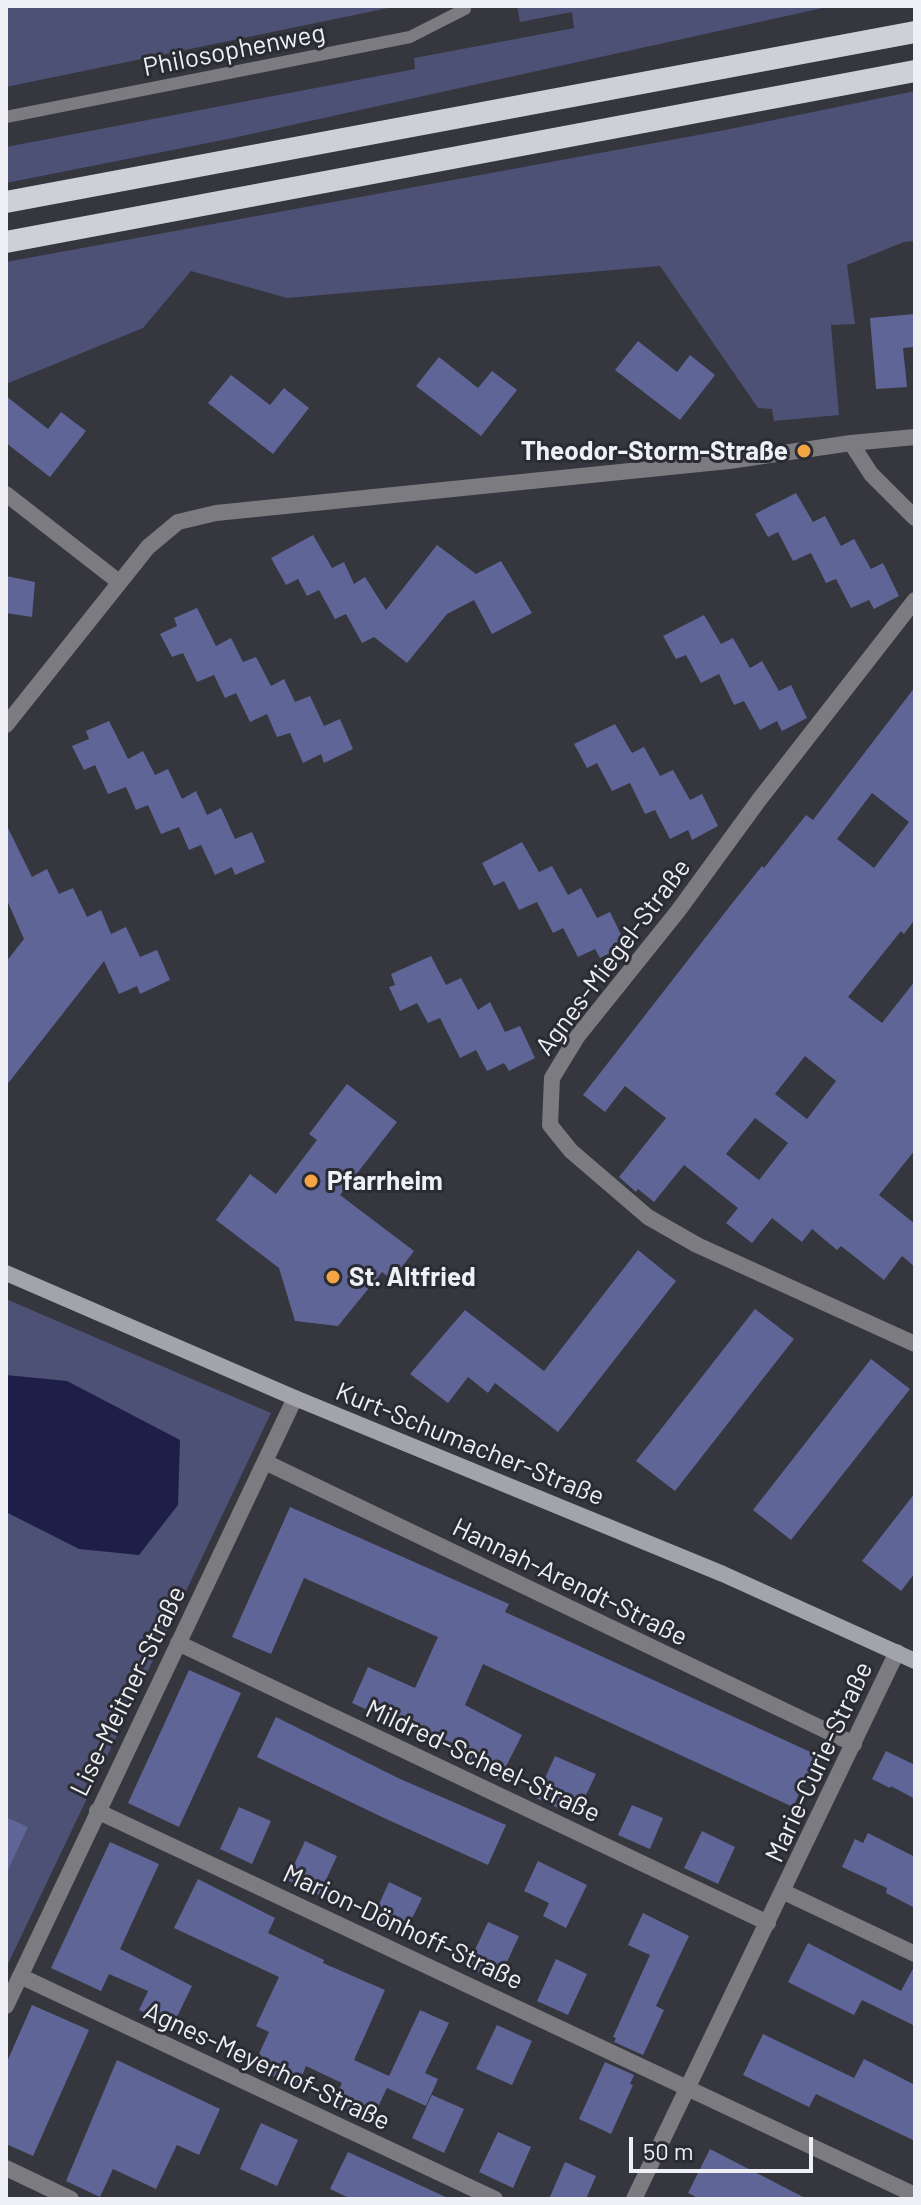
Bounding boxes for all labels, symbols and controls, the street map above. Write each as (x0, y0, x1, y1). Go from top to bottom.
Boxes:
street label: Philosophenweg (140, 17, 328, 83)
place label: Theodor-Storm-Straße (521, 435, 788, 467)
marker: Theodor-Storm-Straße (795, 442, 813, 460)
street label: Agnes-Miegel-Straße (529, 853, 697, 1061)
place label: Pfarrheim (327, 1165, 443, 1197)
marker: Pfarrheim (302, 1172, 320, 1190)
place label: St. Altfried (349, 1261, 476, 1293)
marker: St. Altfried (324, 1268, 342, 1286)
street label: Kurt-Schumacher-Straße (331, 1376, 609, 1512)
street label: Hannah-Arendt-Straße (447, 1511, 693, 1653)
street label: Lise-Meitner-Straße (64, 1581, 192, 1801)
street label: Marie-Curie-Straße (759, 1657, 879, 1867)
street label: Mildred-Scheel-Straße (361, 1693, 605, 1829)
street label: Marion-Dönhoff-Straße (278, 1858, 528, 1996)
street label: Agnes-Meyerhof-Straße (139, 1995, 395, 2137)
scale bar (633, 2121, 817, 2171)
text: 50 m (643, 2136, 694, 2165)

